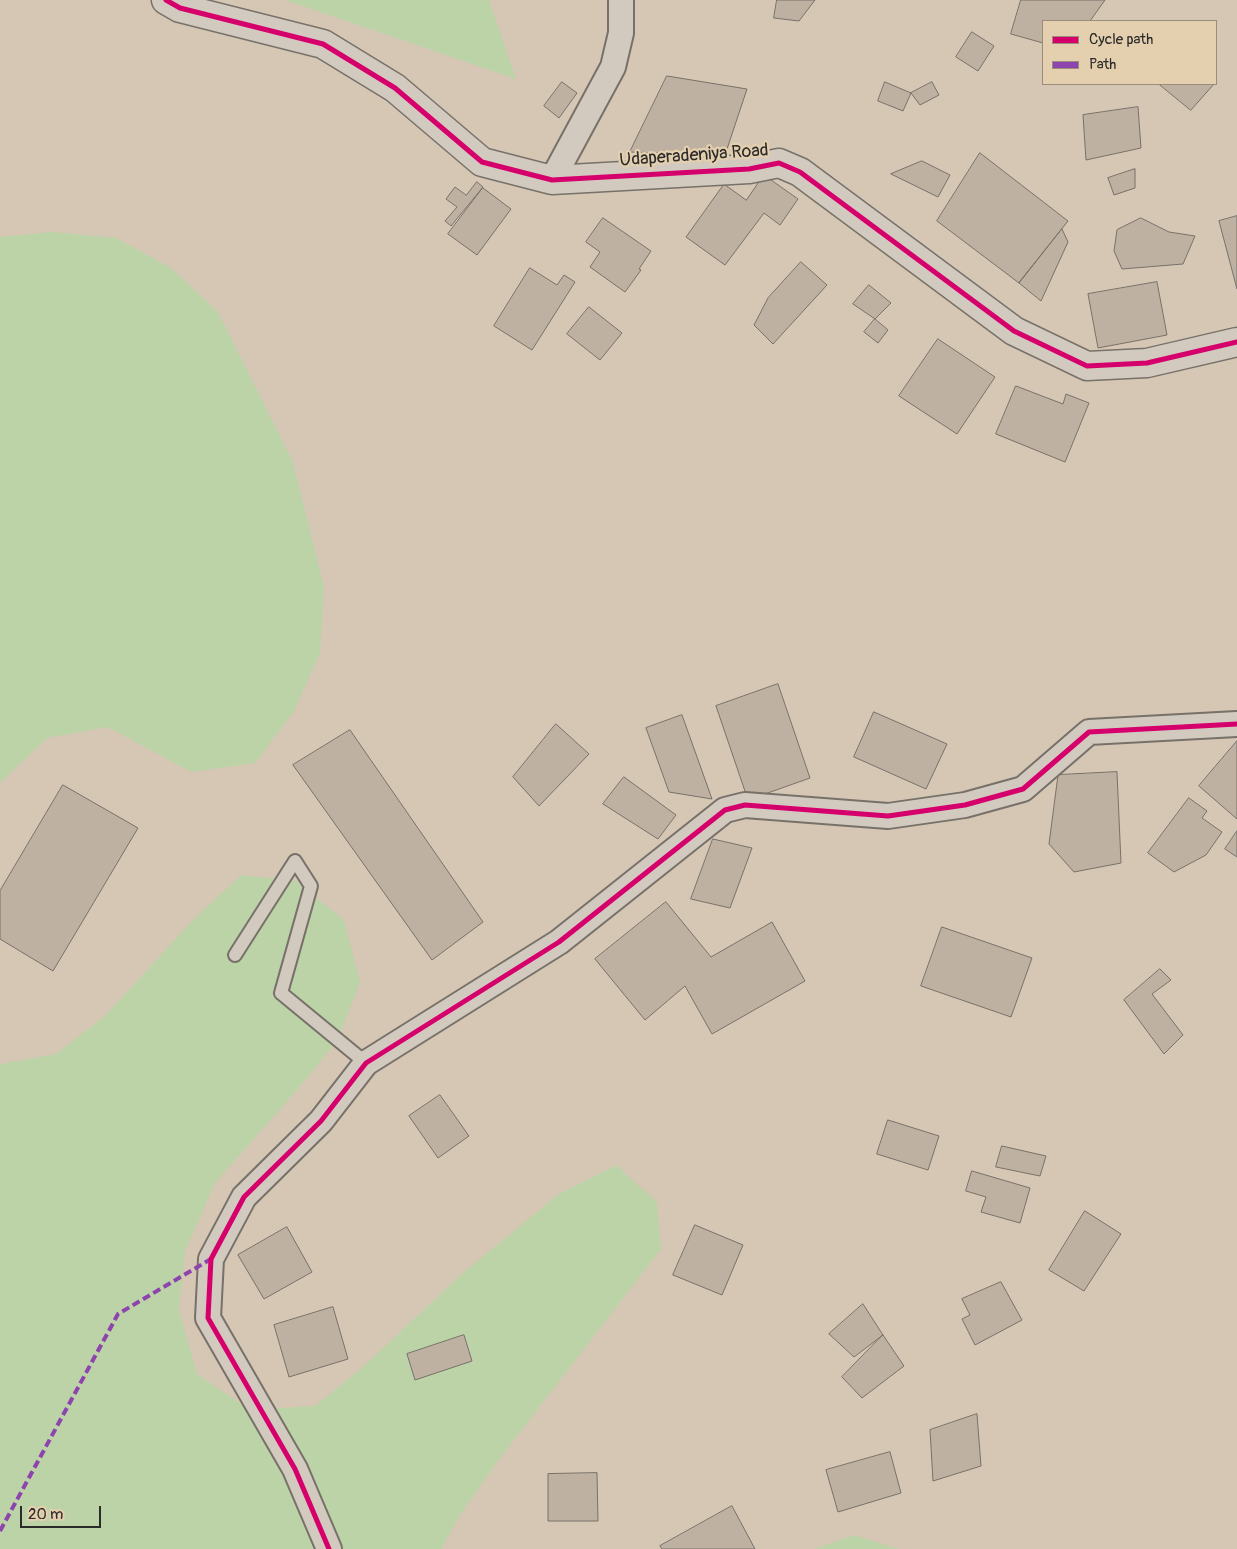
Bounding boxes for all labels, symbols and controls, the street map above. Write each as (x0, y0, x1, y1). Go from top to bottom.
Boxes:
legend (1042, 20, 1217, 85)
text: Cycle path (1089, 30, 1153, 49)
text: Path (1089, 55, 1116, 74)
street label: Udaperadeniya Road (619, 140, 769, 172)
scale bar (22, 1496, 104, 1528)
text: 20 m (28, 1505, 63, 1524)

